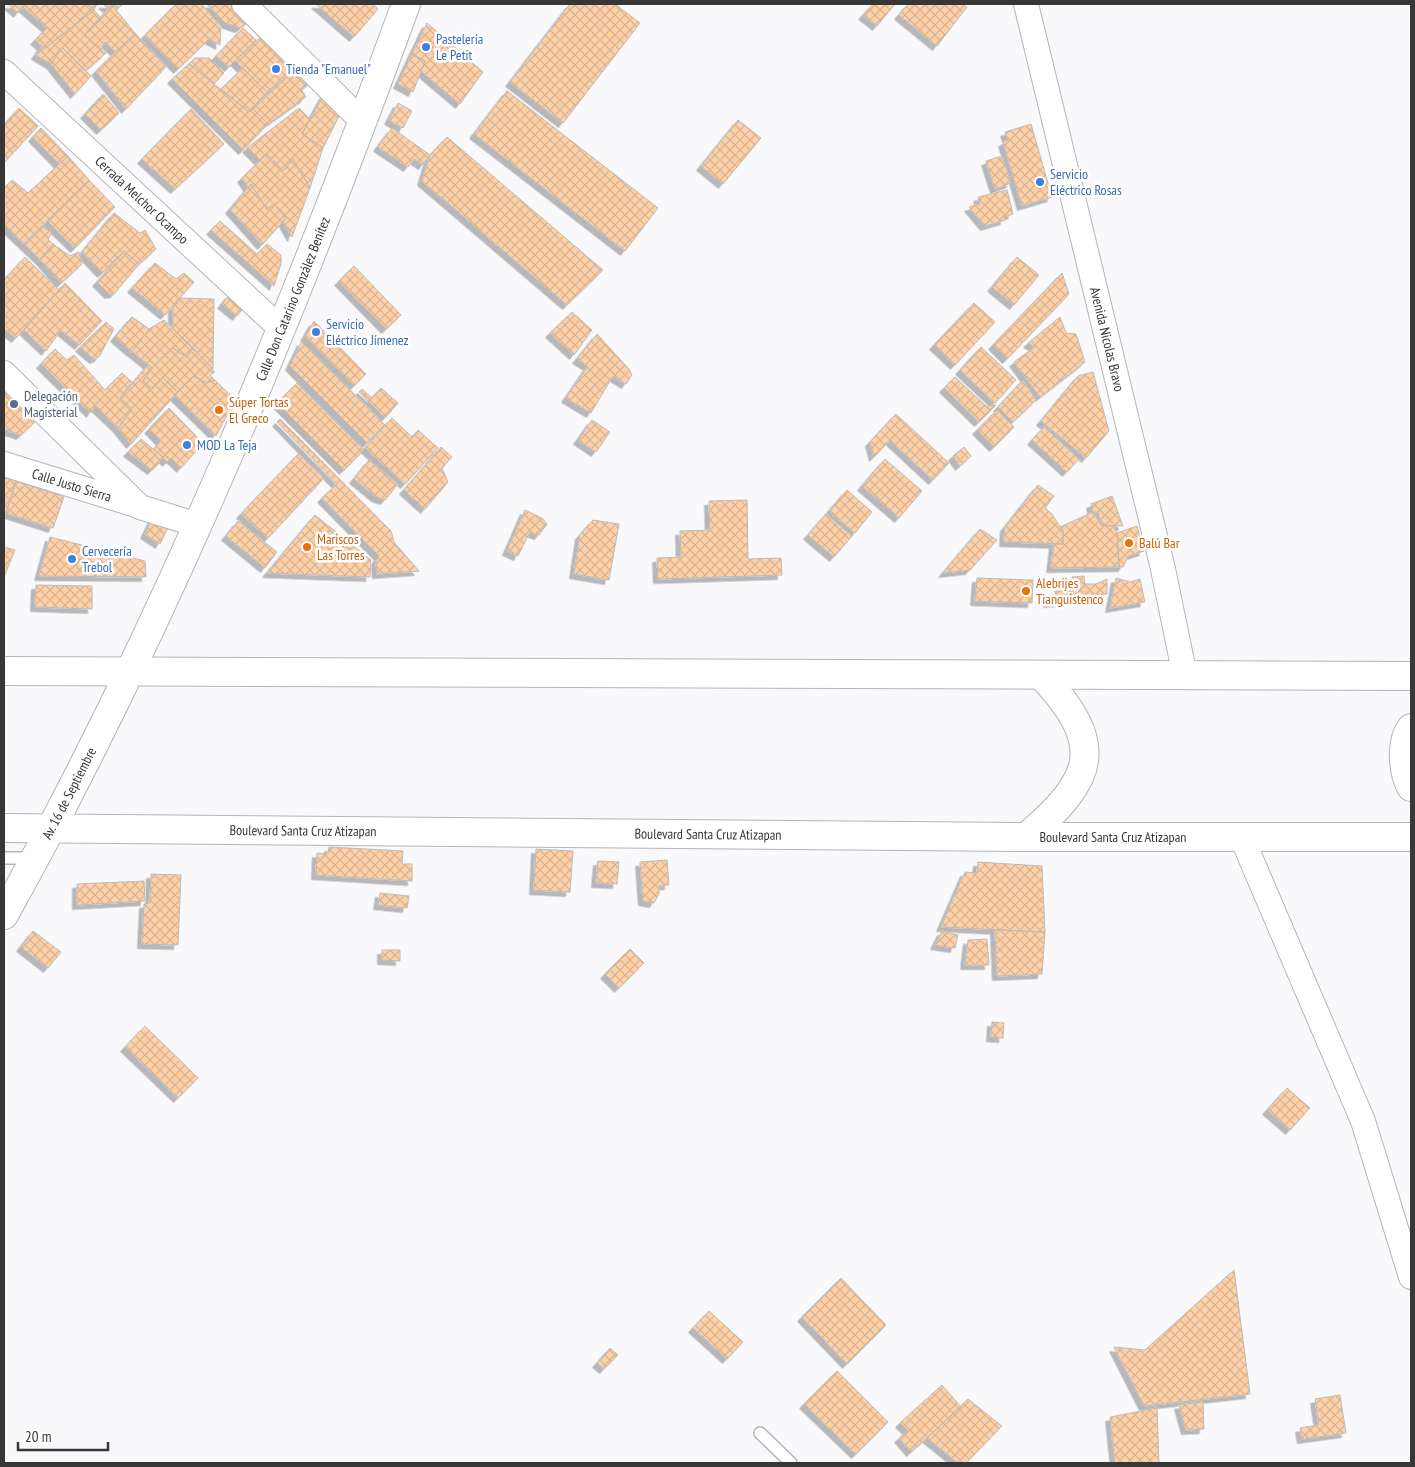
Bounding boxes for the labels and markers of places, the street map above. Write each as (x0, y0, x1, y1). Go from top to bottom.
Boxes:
place label: Pastelería Le Petit (436, 30, 483, 64)
marker: Pastelería Le Petit (420, 41, 432, 53)
place label: Tienda "Emanuel" (286, 60, 371, 78)
marker: Tienda "Emanuel" (270, 63, 282, 75)
place label: Servicio Eléctrico Rosas (1050, 165, 1122, 199)
marker: Servicio Eléctrico Rosas (1034, 176, 1046, 188)
place label: Servicio Eléctrico Jímenez (326, 315, 409, 349)
marker: Servicio Eléctrico Jímenez (310, 326, 322, 338)
place label: Delegación Magisterial (24, 387, 78, 421)
place label: Súper Tortas El Greco (229, 393, 289, 427)
marker: Delegación Magisterial (8, 398, 20, 410)
marker: Súper Tortas El Greco (213, 404, 225, 416)
place label: MOD La Teja (197, 436, 257, 454)
marker: MOD La Teja (181, 439, 193, 451)
place label: Mariscos Las Torres (317, 530, 365, 564)
place label: Balú Bar (1139, 534, 1180, 552)
marker: Balú Bar (1123, 537, 1135, 549)
marker: Mariscos Las Torres (301, 541, 313, 553)
place label: Cervecería Trebol (82, 542, 132, 576)
marker: Cervecería Trebol (66, 553, 78, 565)
place label: Alebrijes Tianguistenco (1036, 574, 1103, 608)
marker: Alebrijes Tianguistenco (1020, 585, 1032, 597)

